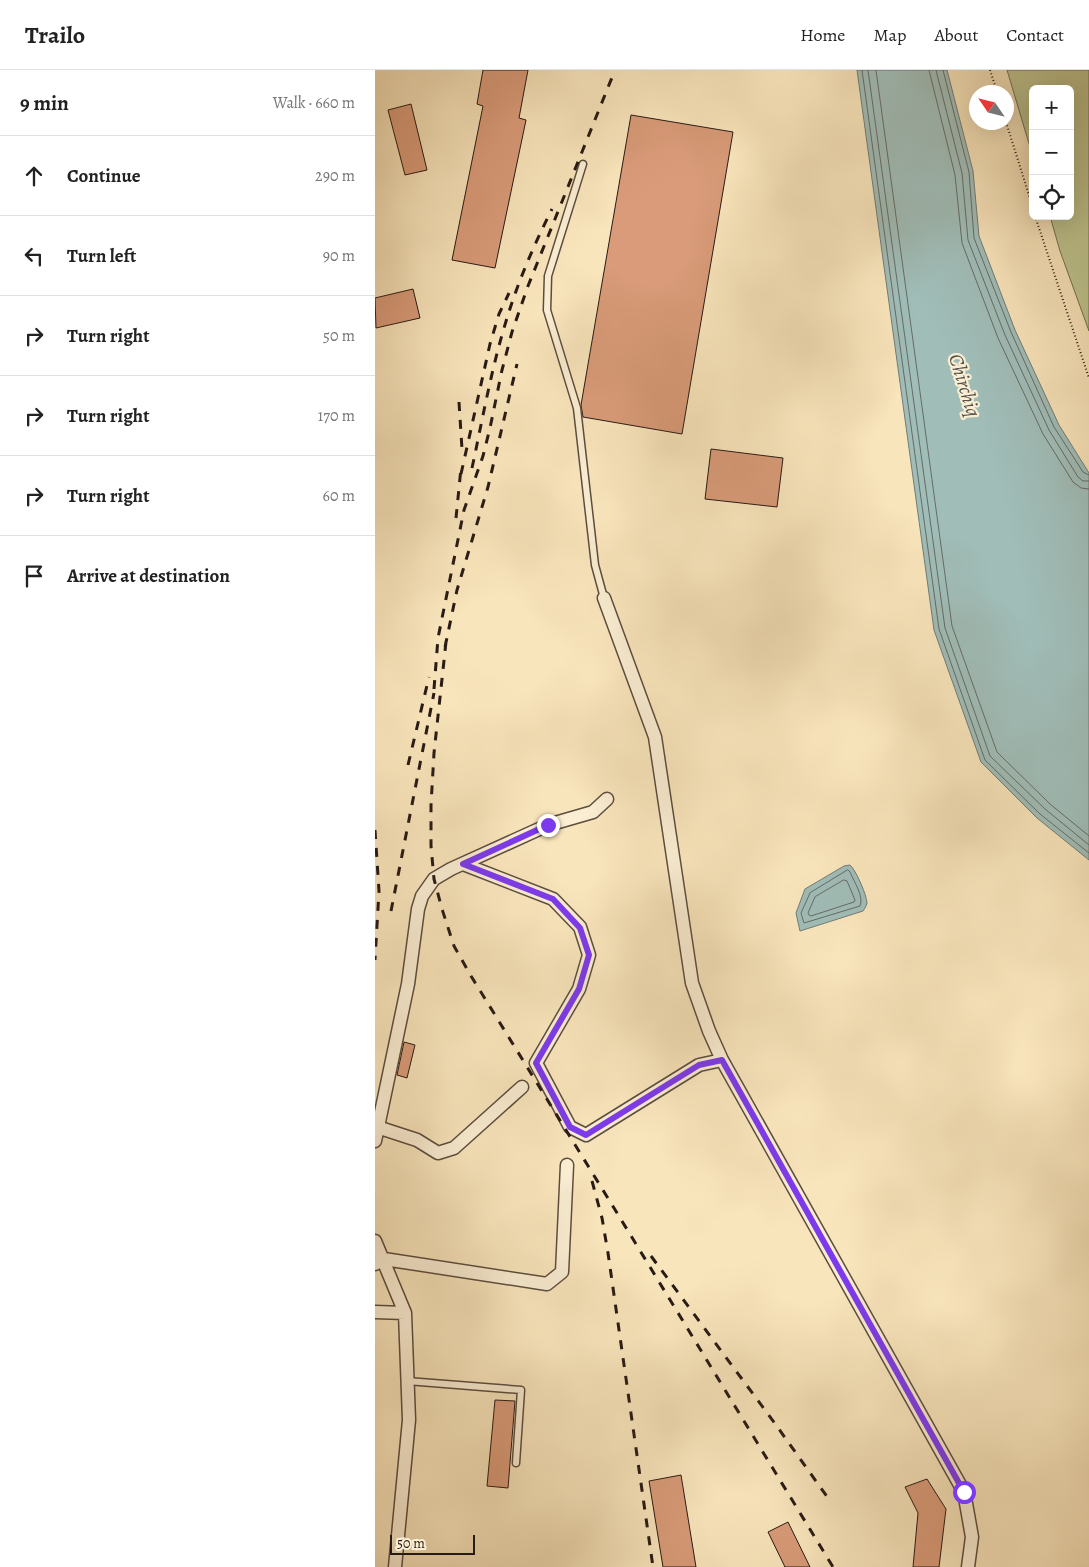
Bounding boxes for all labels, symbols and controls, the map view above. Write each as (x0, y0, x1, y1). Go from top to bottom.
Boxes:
text: Trailo (25, 19, 85, 51)
text: Home (800, 23, 845, 47)
text: Map (873, 23, 906, 47)
text: About (934, 23, 978, 47)
text: Contact (1006, 23, 1064, 47)
north arrow (969, 85, 1014, 130)
map controls (1029, 85, 1074, 220)
button: + (1029, 85, 1074, 130)
text: 9 min (20, 89, 69, 117)
text: Walk · 660 m (273, 92, 355, 114)
button: − (1029, 130, 1074, 175)
icon: ahead (20, 162, 48, 190)
text: Continue (67, 163, 141, 189)
text: 290 m (315, 165, 355, 187)
button: locate (1029, 175, 1074, 220)
icon: left (20, 242, 48, 270)
text: Turn left (67, 243, 136, 269)
text: 90 m (323, 245, 355, 267)
icon: right (20, 322, 48, 350)
text: Turn right (67, 323, 149, 349)
text: 50 m (323, 325, 355, 347)
water label: Chirchiq (942, 350, 987, 420)
icon: right (20, 402, 48, 430)
text: Turn right (67, 403, 149, 429)
text: 170 m (318, 405, 355, 427)
icon: right (20, 482, 48, 510)
text: Turn right (67, 483, 149, 509)
text: 60 m (323, 485, 355, 507)
icon: arrive (20, 562, 48, 590)
text: Arrive at destination (67, 563, 230, 589)
route end (537, 814, 560, 837)
route start (953, 1481, 976, 1504)
scale bar (390, 1532, 475, 1555)
text: 50 m (397, 1534, 425, 1553)

